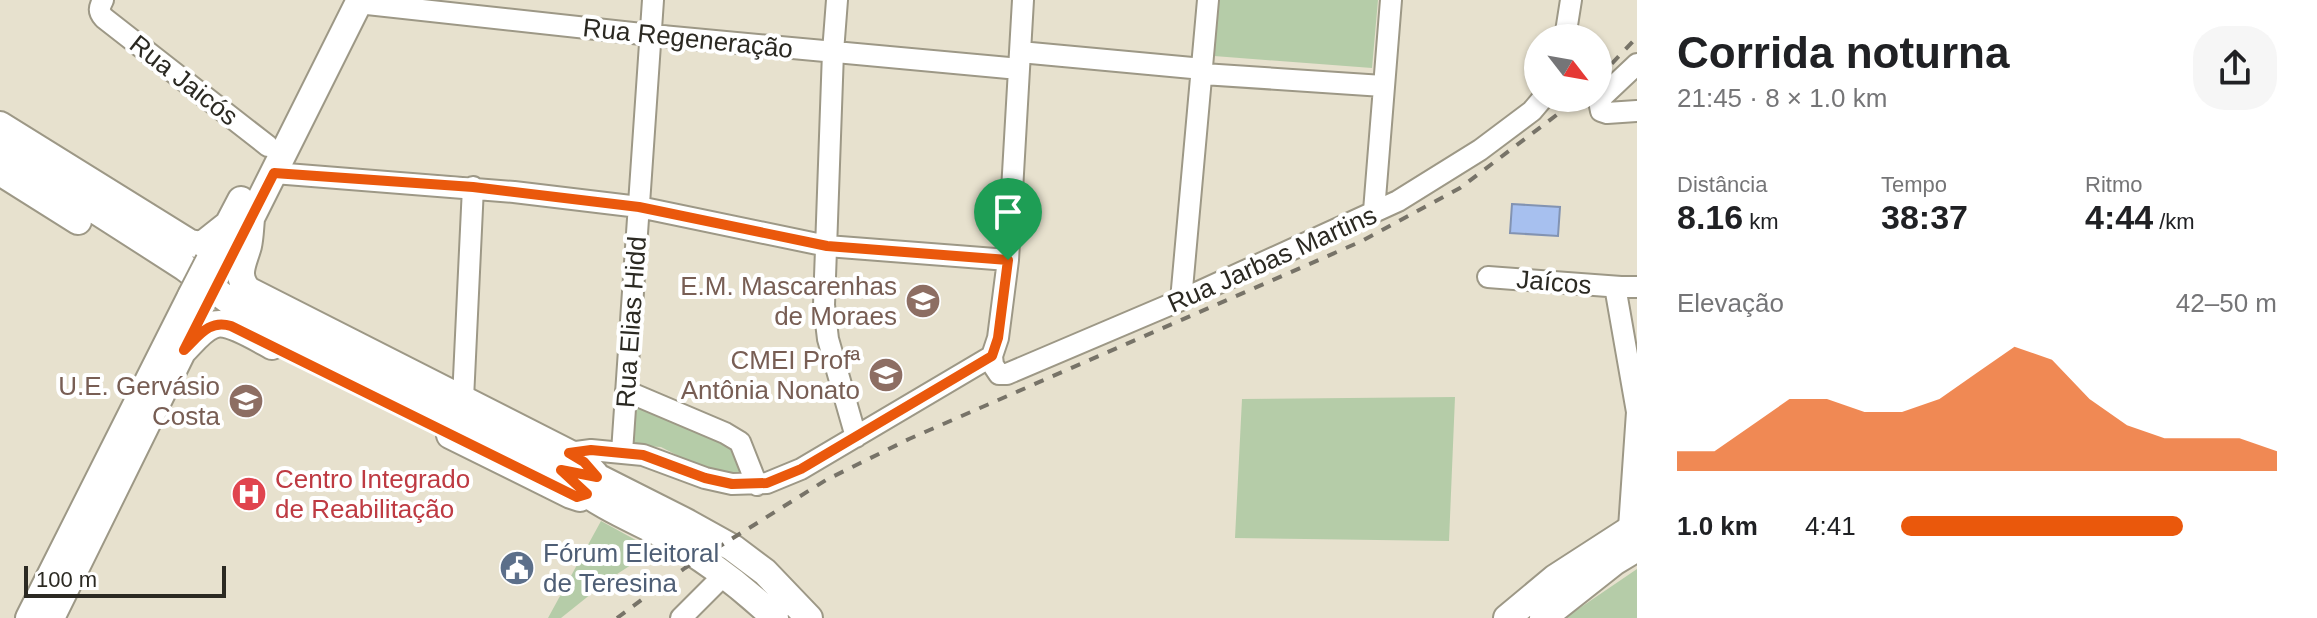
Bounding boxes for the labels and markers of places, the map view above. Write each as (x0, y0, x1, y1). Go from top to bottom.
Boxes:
pin (974, 178, 1042, 260)
place label: E.M. Mascarenhas de Moraes (680, 271, 897, 331)
school or university icon: E.M. Mascarenhas de Moraes (904, 282, 942, 320)
place label: CMEI Profª Antônia Nonato (681, 345, 860, 405)
school or university icon: CMEI Profª Antônia Nonato (867, 356, 905, 394)
place label: U.E. Gervásio Costa (58, 371, 221, 431)
school or university icon: U.E. Gervásio Costa (227, 382, 265, 420)
place label: Centro Integrado de Reabilitação (275, 464, 470, 524)
hospital icon: Centro Integrado de Reabilitação (230, 475, 268, 513)
place label: Fórum Eleitoral de Teresina (543, 538, 719, 598)
public building icon: Fórum Eleitoral de Teresina (498, 549, 536, 587)

